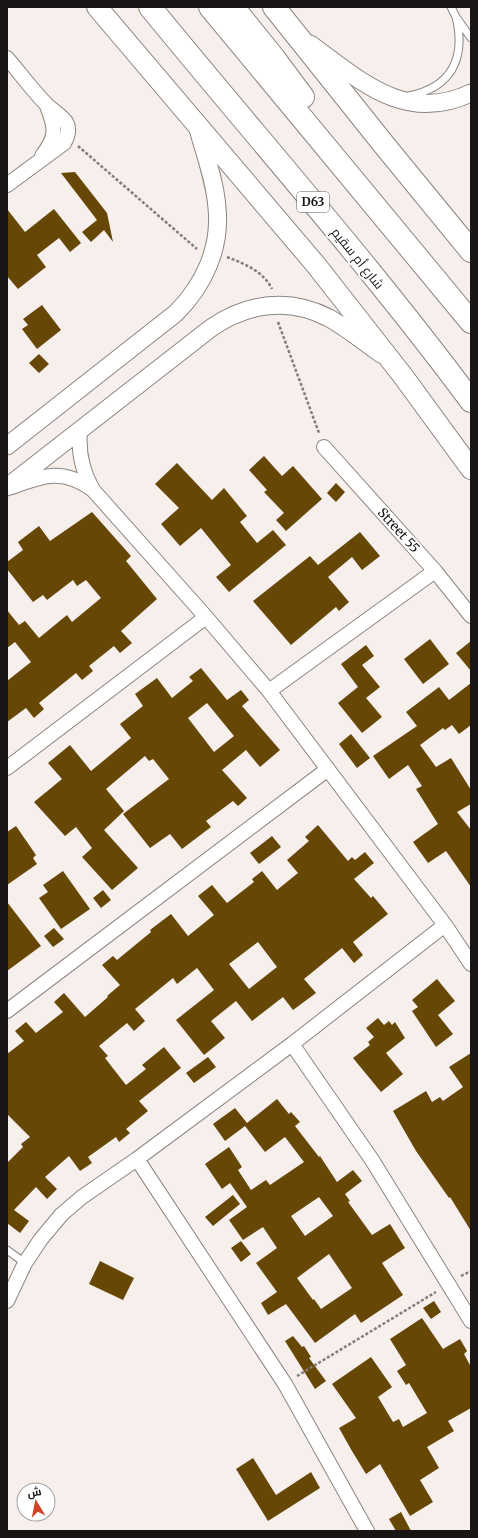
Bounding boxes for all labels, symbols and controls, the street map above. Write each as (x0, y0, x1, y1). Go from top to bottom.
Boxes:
road number: D63 (297, 192, 329, 212)
street label: شارع أم سقيم (327, 224, 388, 293)
street label: Street 55 (374, 504, 423, 556)
north arrow (16, 1482, 56, 1522)
text: ش (26, 1484, 42, 1500)

